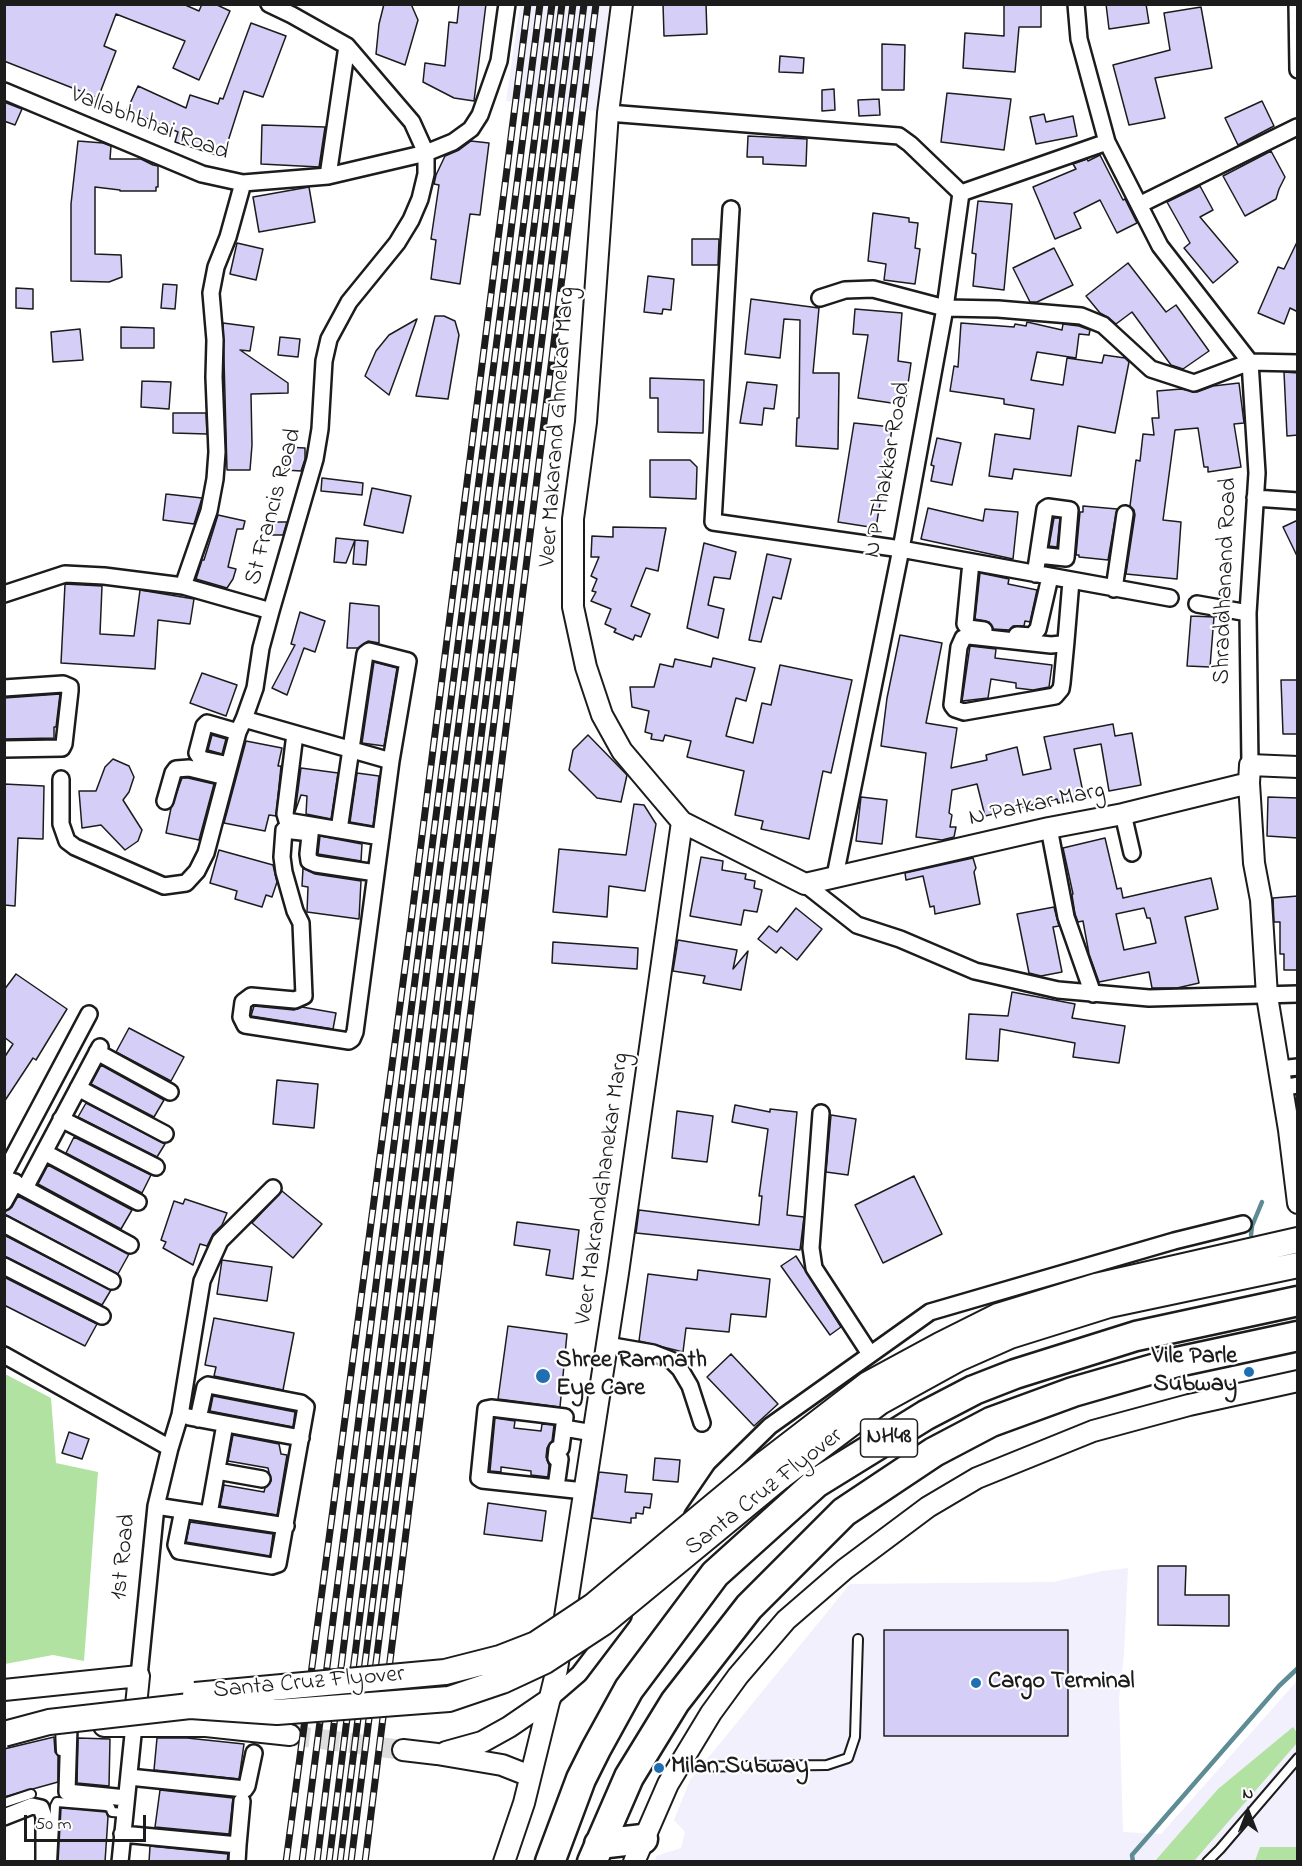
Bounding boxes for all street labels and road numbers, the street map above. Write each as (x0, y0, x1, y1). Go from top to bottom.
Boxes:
street label: Vallabhbhai Road (66, 82, 232, 168)
street label: Veer Makarand Ghnekar Marg (535, 286, 583, 568)
street label: N P Thakkar Road (859, 380, 919, 560)
street label: St Francis Road (240, 426, 310, 588)
street label: Shraddhanand Road (1209, 477, 1245, 685)
street label: N Patkar Marg (966, 778, 1108, 834)
street label: Veer MakrandGhanekar Marg (571, 1051, 637, 1327)
road number: NH48 (860, 1419, 918, 1457)
street label: Santa Cruz Flyover (681, 1423, 849, 1563)
street label: 1st Road (106, 1513, 144, 1601)
street label: Santa Cruz Flyover (212, 1661, 406, 1707)

